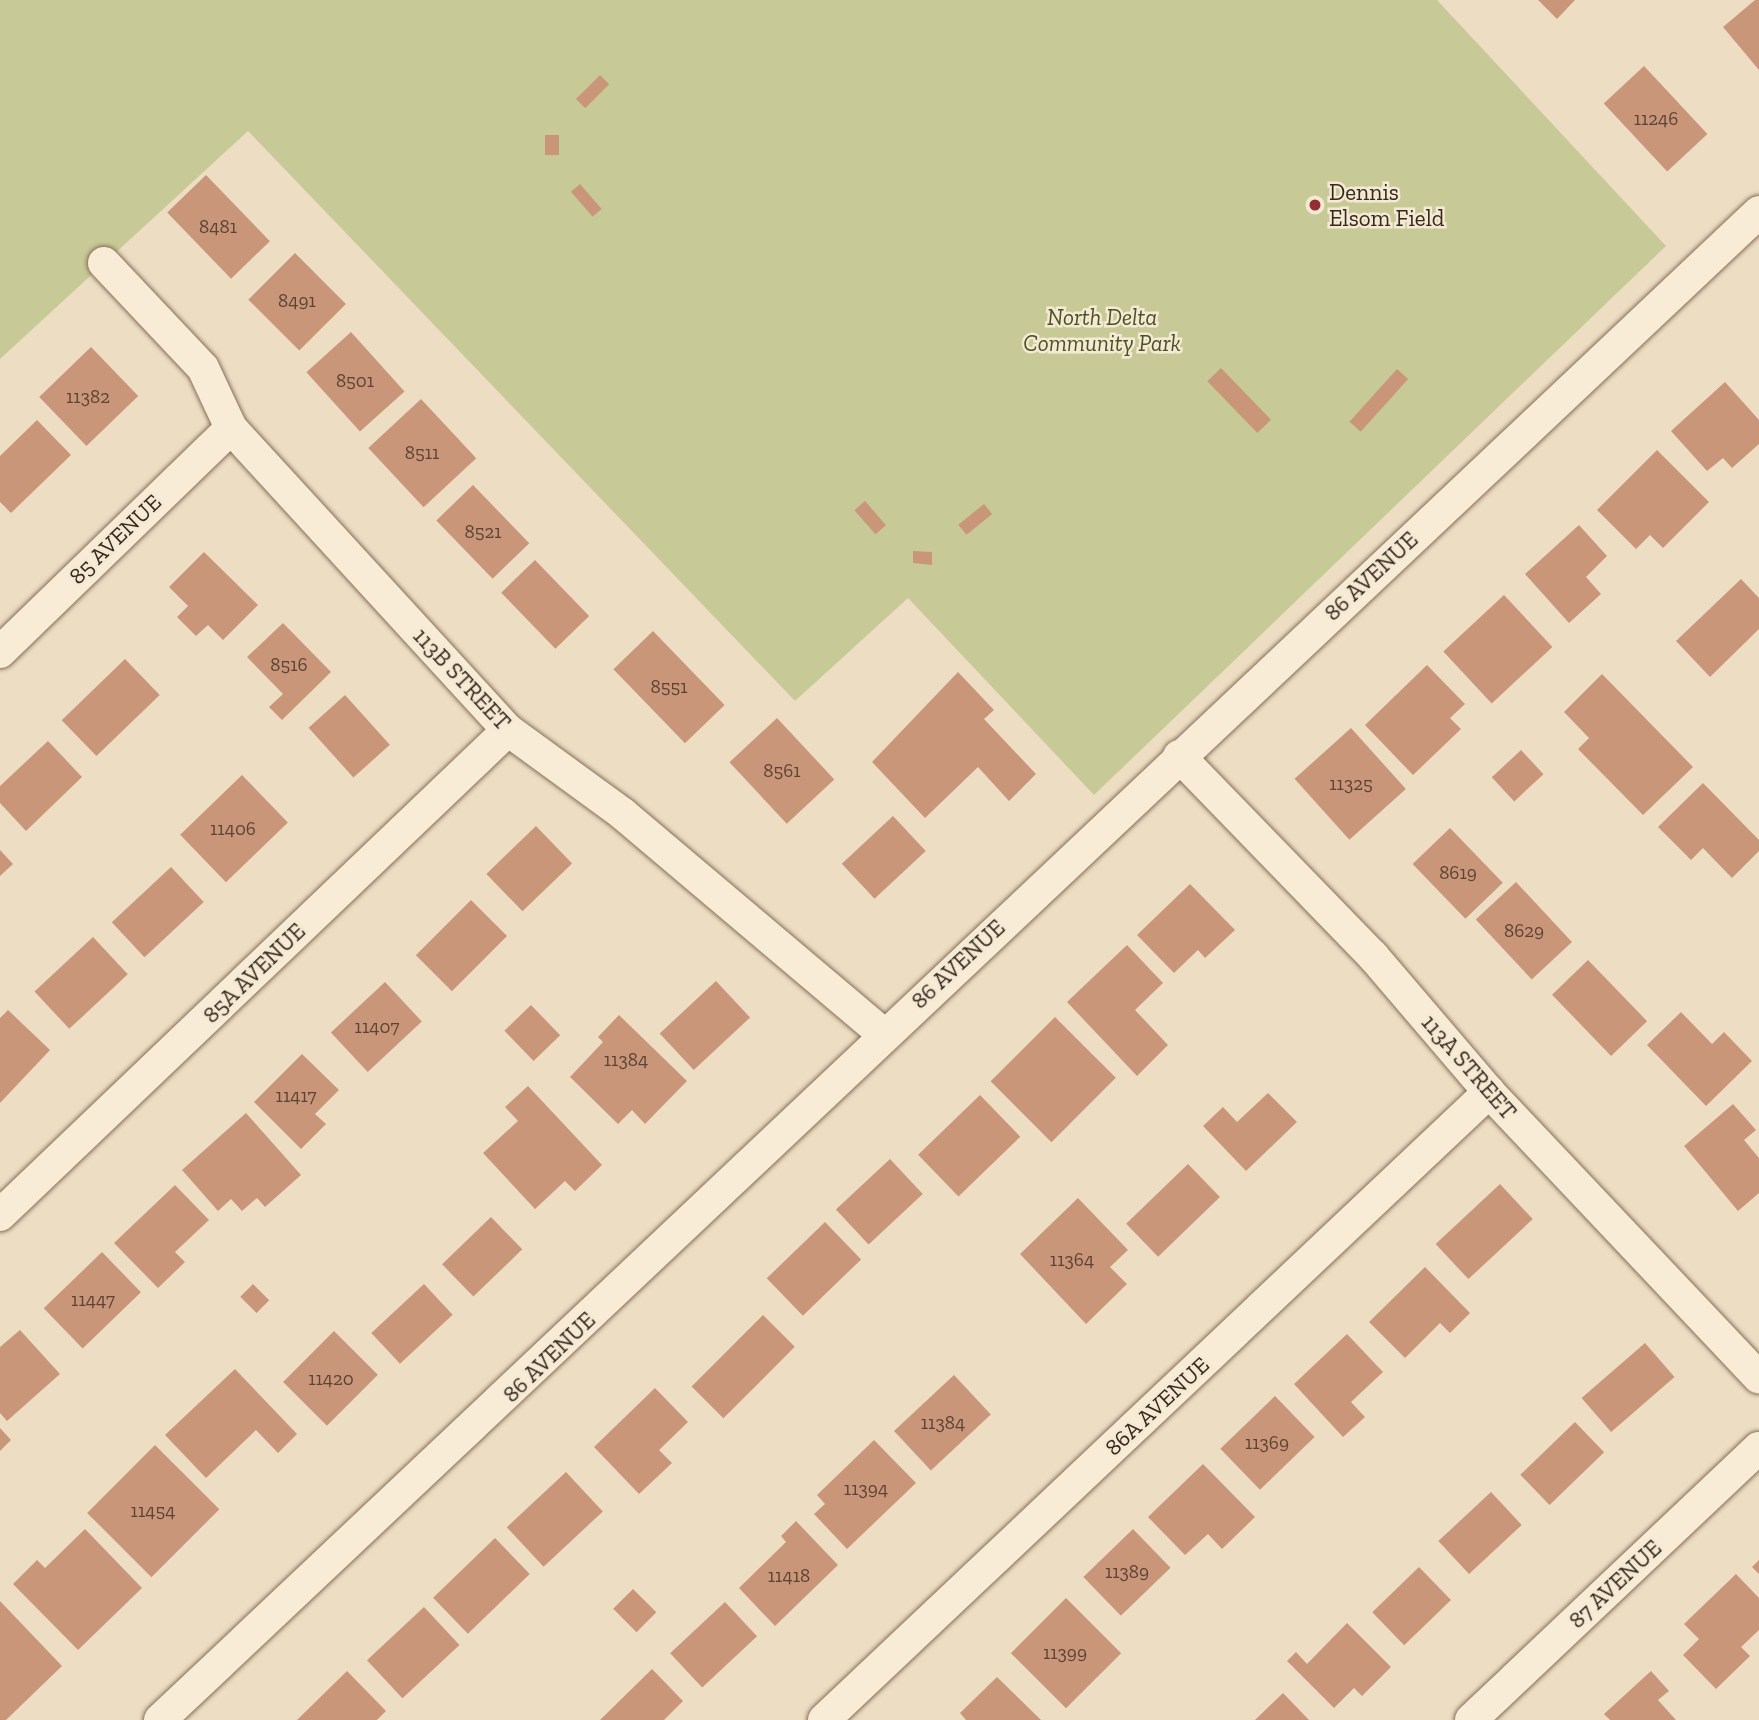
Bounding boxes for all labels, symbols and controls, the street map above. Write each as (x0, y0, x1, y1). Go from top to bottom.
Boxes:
house number: 11246 (1634, 108, 1678, 130)
place label: Dennis Elsom Field (1329, 178, 1444, 232)
marker: Dennis Elsom Field (1307, 197, 1323, 213)
house number: 8481 (199, 216, 237, 238)
house number: 8491 (278, 290, 316, 312)
park label: North Delta Community Park (1023, 303, 1181, 357)
house number: 8501 (336, 370, 374, 392)
house number: 11382 (66, 386, 110, 408)
house number: 8511 (405, 442, 439, 464)
street label: 85 AVENUE (63, 488, 167, 590)
house number: 8521 (464, 521, 502, 543)
street label: 86 AVENUE (1318, 525, 1424, 627)
street label: 113B STREET (408, 622, 516, 736)
house number: 8516 (270, 654, 308, 676)
house number: 8551 (651, 676, 687, 698)
house number: 8561 (763, 760, 801, 782)
house number: 11325 (1329, 773, 1373, 795)
house number: 11406 (210, 818, 256, 840)
house number: 8619 (1439, 862, 1477, 884)
street label: 86 AVENUE (905, 913, 1011, 1015)
street label: 85A AVENUE (197, 917, 311, 1029)
house number: 8629 (1504, 920, 1544, 942)
street label: 113A STREET (1416, 1008, 1522, 1126)
house number: 11407 (355, 1016, 399, 1038)
house number: 11384 (604, 1049, 648, 1071)
house number: 11417 (276, 1085, 316, 1107)
house number: 11364 (1050, 1249, 1094, 1271)
house number: 11447 (71, 1289, 115, 1311)
street label: 86 AVENUE (497, 1306, 601, 1408)
street label: 86A AVENUE (1099, 1350, 1215, 1462)
house number: 11420 (308, 1368, 354, 1390)
house number: 11384 (921, 1412, 965, 1434)
house number: 11369 (1245, 1432, 1289, 1454)
house number: 11394 (844, 1478, 888, 1500)
house number: 11454 (131, 1500, 175, 1522)
street label: 87 AVENUE (1563, 1534, 1667, 1634)
house number: 11389 (1105, 1561, 1149, 1583)
house number: 11418 (768, 1565, 810, 1587)
house number: 11399 (1043, 1642, 1087, 1664)

